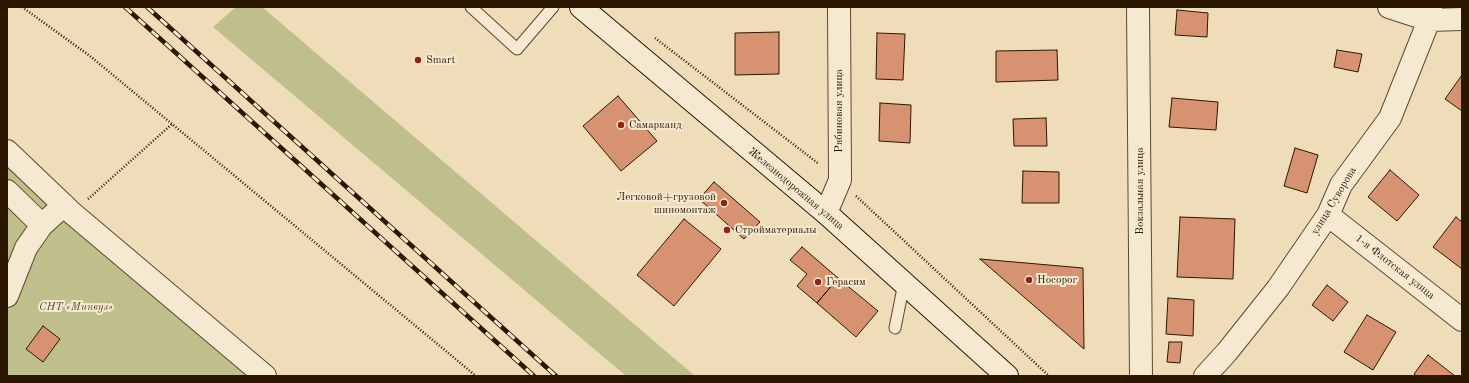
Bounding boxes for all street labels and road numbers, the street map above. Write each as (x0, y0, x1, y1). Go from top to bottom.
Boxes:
street label: Рябиновая улица (832, 69, 846, 153)
street label: Железнодорожная улица (745, 145, 847, 233)
street label: Вокзальная улица (1133, 147, 1147, 235)
street label: улица Суворова (1309, 165, 1359, 237)
street label: 1-я Флотская улица (1353, 232, 1437, 302)

